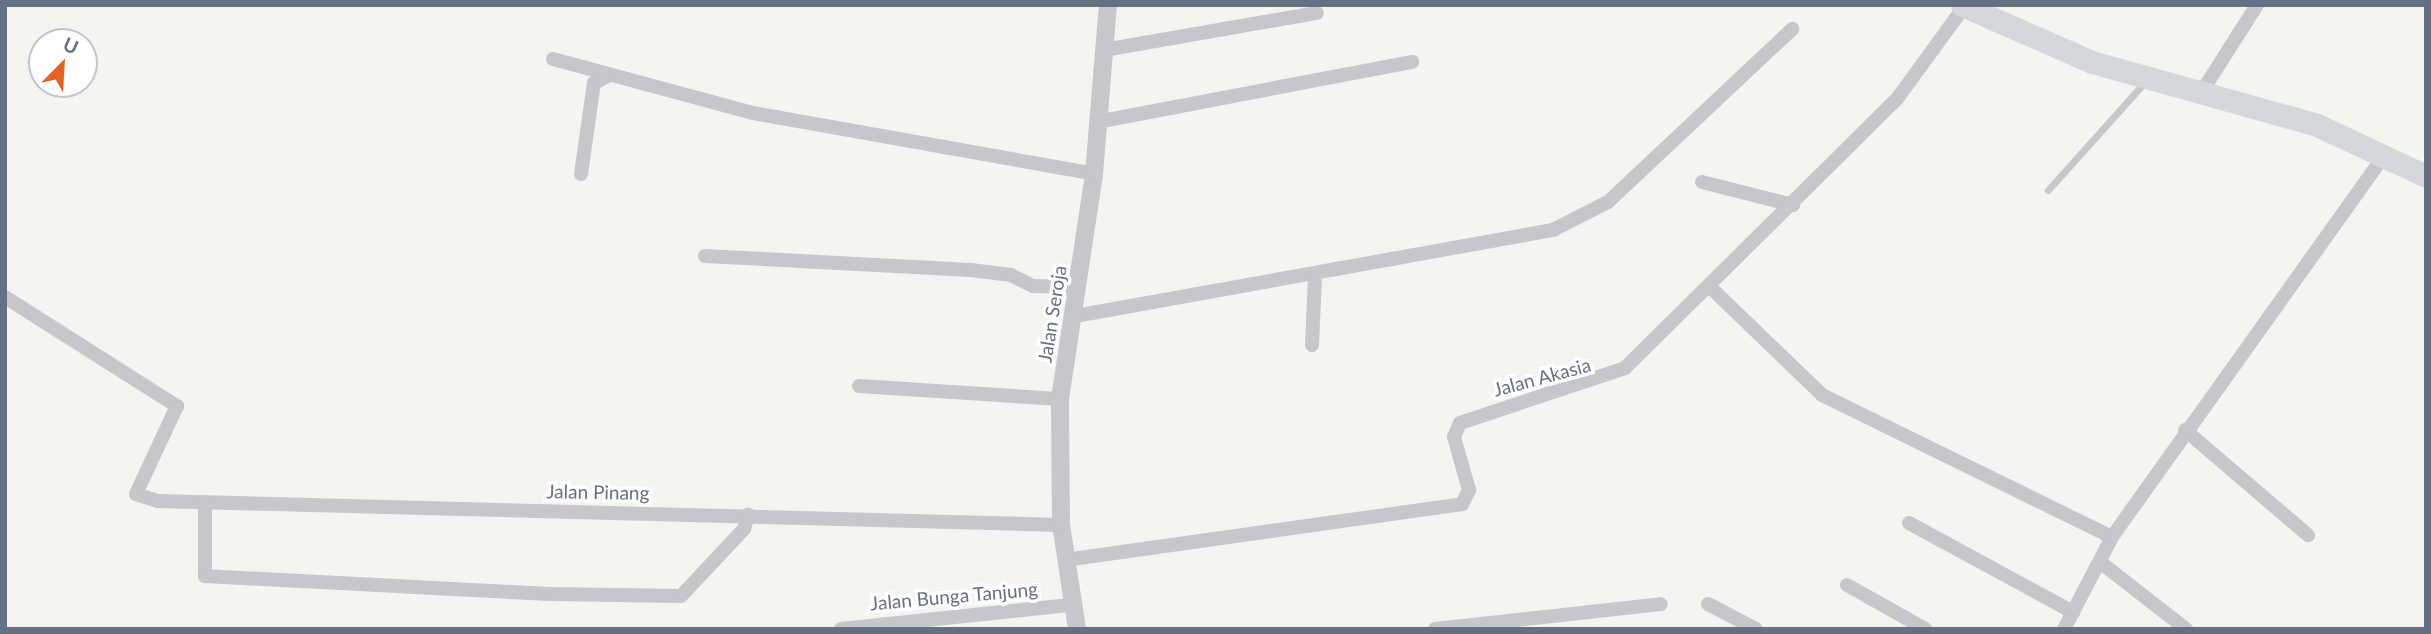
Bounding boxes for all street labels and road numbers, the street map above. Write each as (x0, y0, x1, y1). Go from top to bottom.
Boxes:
street label: Jalan Seroja (1033, 264, 1071, 364)
street label: Jalan Akasia (1490, 353, 1594, 401)
street label: Jalan Pinang (546, 480, 650, 504)
street label: Jalan Bunga Tanjung (869, 577, 1039, 615)

